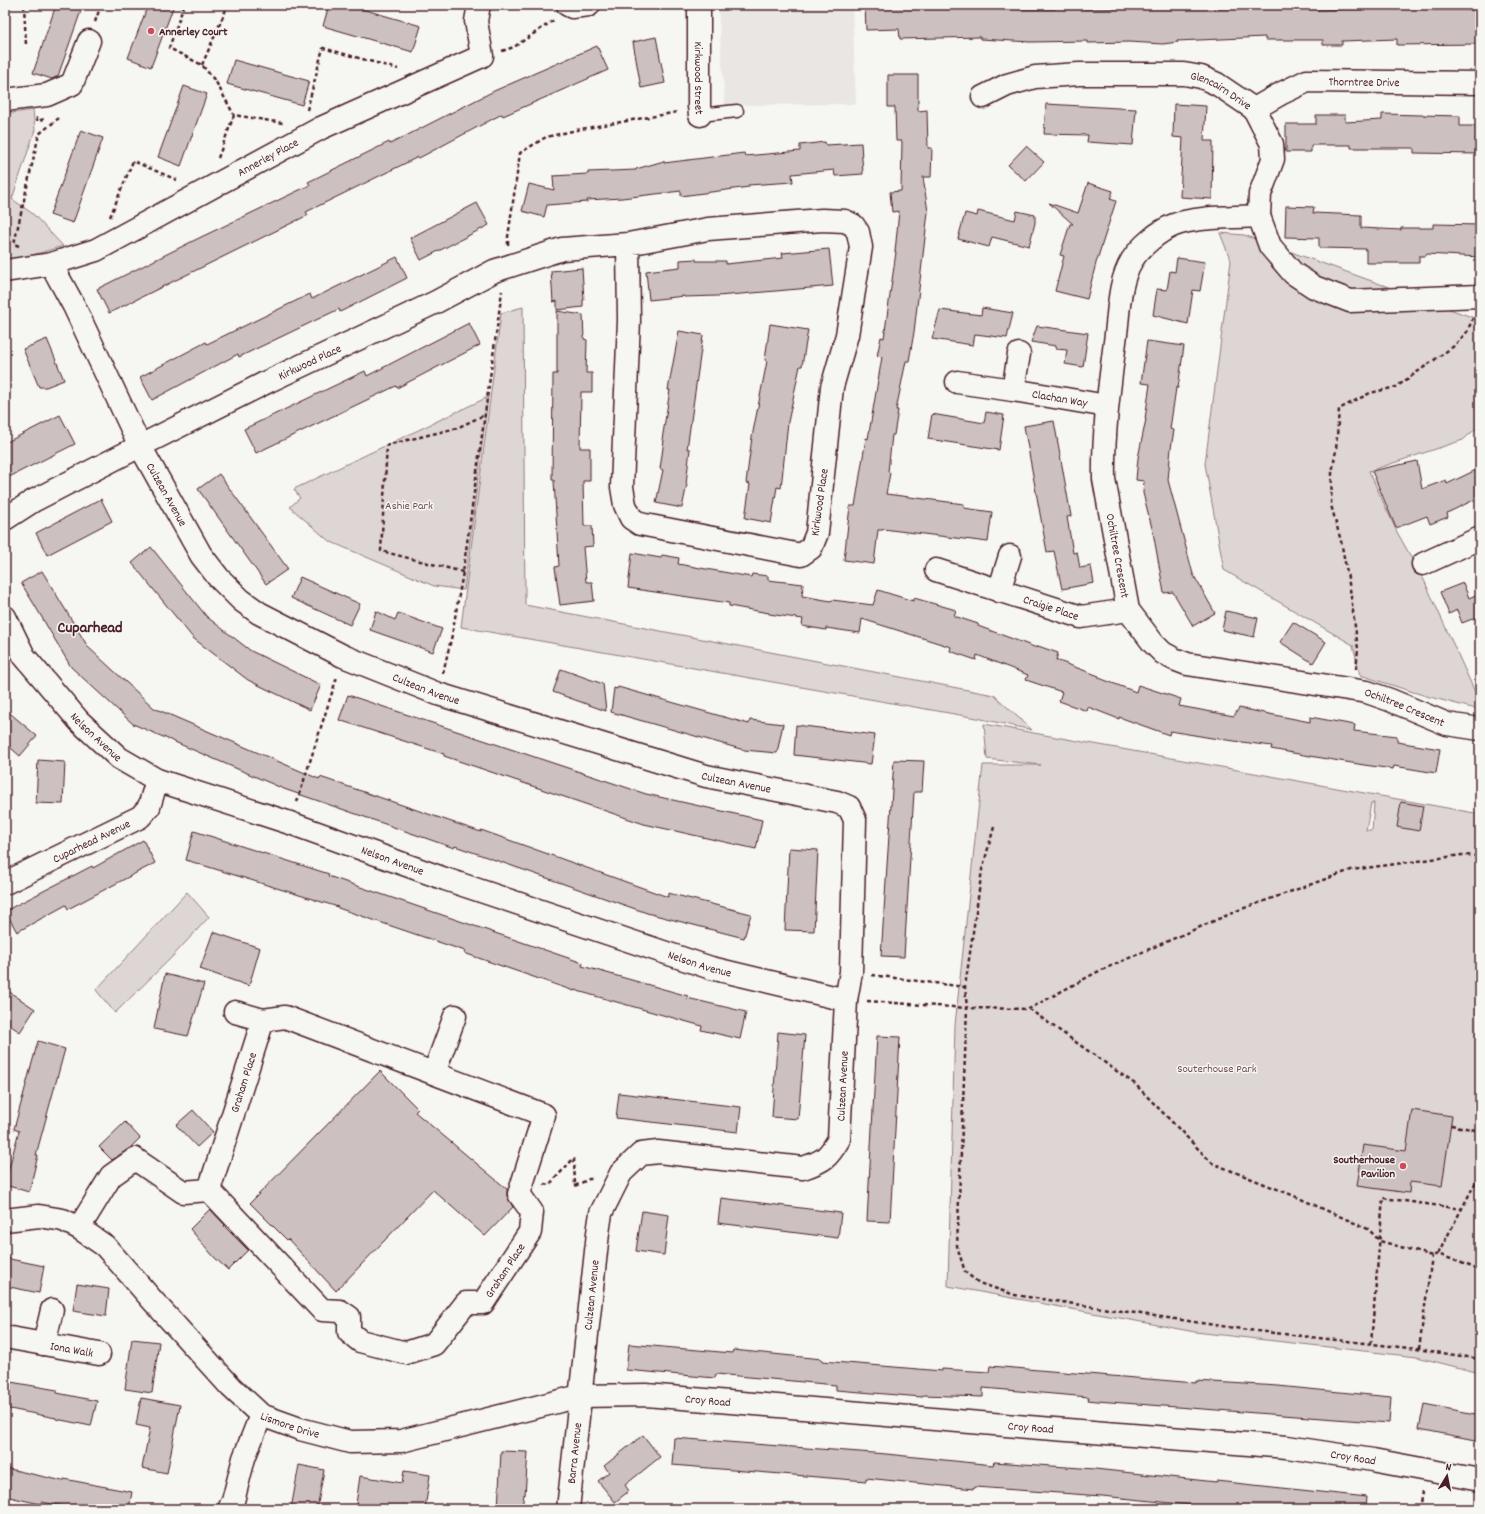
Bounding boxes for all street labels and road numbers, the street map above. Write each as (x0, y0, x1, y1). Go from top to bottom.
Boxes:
street label: Kirkwood Street (689, 41, 707, 116)
street label: Glencairn Drive (1189, 68, 1254, 115)
street label: Thorntree Drive (1328, 74, 1400, 92)
street label: Annerley Place (235, 135, 302, 182)
street label: Kirkwood Place (276, 341, 345, 385)
street label: Clachan Way (1030, 386, 1090, 413)
street label: Culzean Avenue (141, 460, 190, 530)
street label: Kirkwood Place (807, 467, 834, 537)
street label: Ochiltree Crescent (1101, 512, 1133, 600)
street label: Craigie Place (1021, 592, 1081, 626)
street label: Culzean Avenue (390, 670, 462, 710)
street label: Ochiltree Crescent (1362, 685, 1447, 732)
street label: Nelson Avenue (65, 709, 125, 767)
street label: Culzean Avenue (699, 768, 772, 799)
street label: Cuparhead Avenue (50, 816, 134, 868)
street label: Nelson Avenue (359, 842, 426, 881)
street label: Nelson Avenue (665, 947, 733, 983)
street label: Graham Place (227, 1050, 262, 1115)
street label: Culzean Avenue (833, 1050, 854, 1122)
street label: Graham Place (482, 1240, 530, 1302)
street label: Culzean Avenue (580, 1259, 605, 1331)
street label: Iona Walk (49, 1338, 95, 1363)
street label: Croy Road (684, 1391, 731, 1412)
street label: Lismore Drive (258, 1408, 321, 1444)
street label: Croy Road (1007, 1418, 1054, 1439)
street label: Barra Avenue (564, 1422, 587, 1485)
street label: Croy Road (1329, 1447, 1377, 1470)

